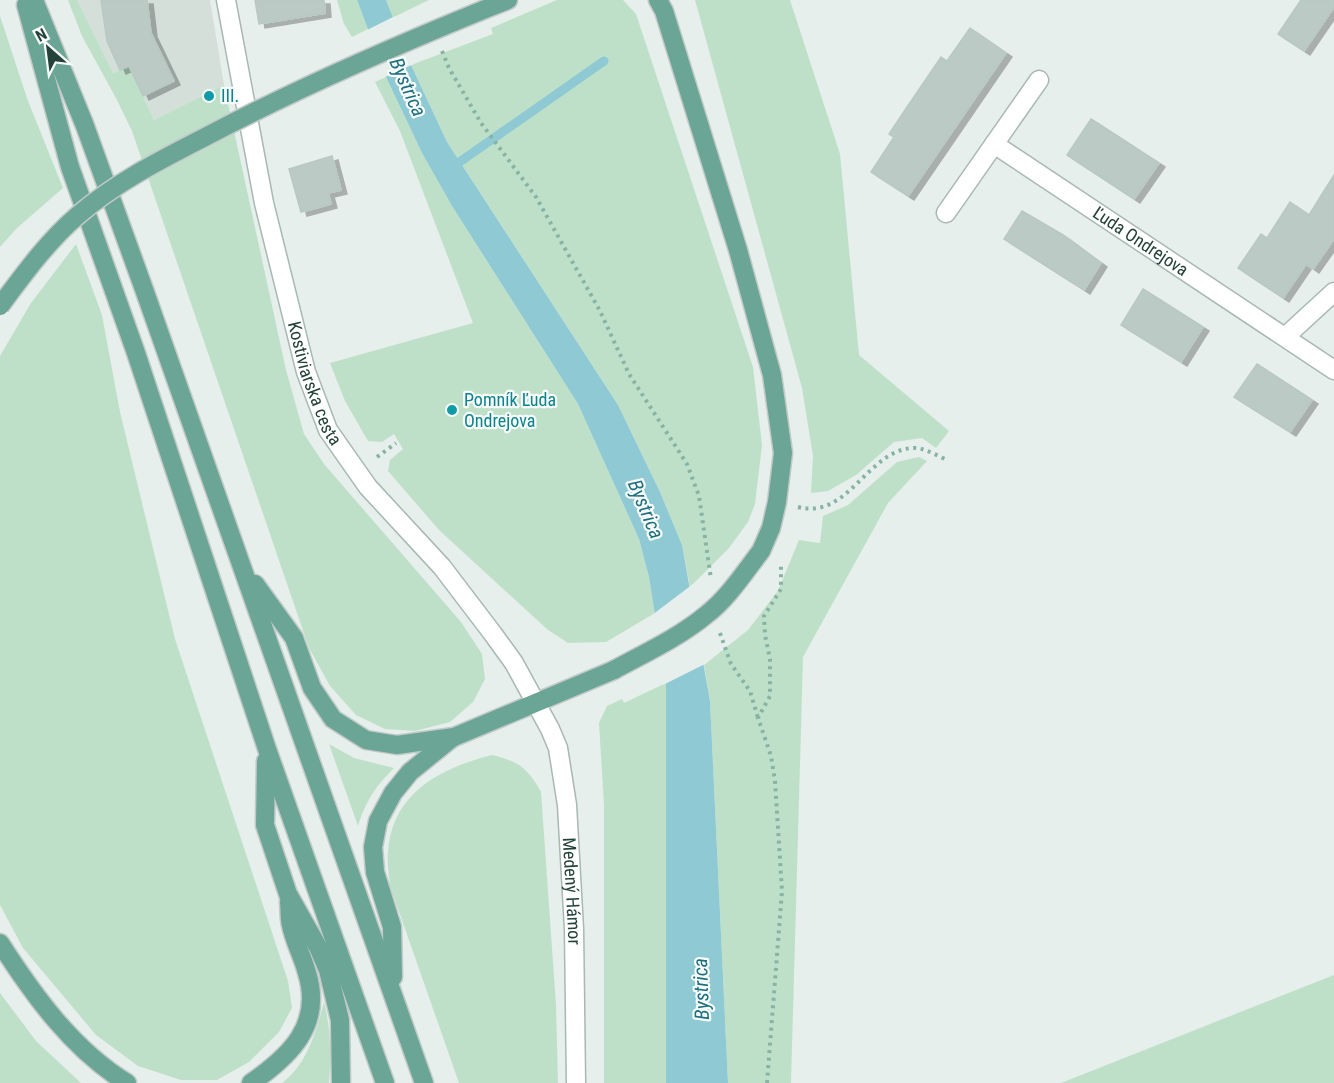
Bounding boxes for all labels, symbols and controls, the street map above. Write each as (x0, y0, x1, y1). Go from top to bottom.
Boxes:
north arrow (18, 18, 78, 78)
text: N (32, 25, 50, 46)
water label: Bystrica (384, 54, 432, 120)
place label: III. (221, 85, 239, 106)
marker: III. (202, 89, 216, 103)
street label: Ľuda Ondrejova (1089, 202, 1192, 280)
street label: Kostiviarska cesta (284, 319, 346, 449)
place label: Pomník Ľuda Ondrejova (464, 389, 556, 431)
marker: Pomník Ľuda Ondrejova (445, 403, 459, 417)
water label: Bystrica (623, 476, 669, 542)
street label: Medený Hámor (559, 837, 585, 945)
water label: Bystrica (688, 958, 714, 1020)

